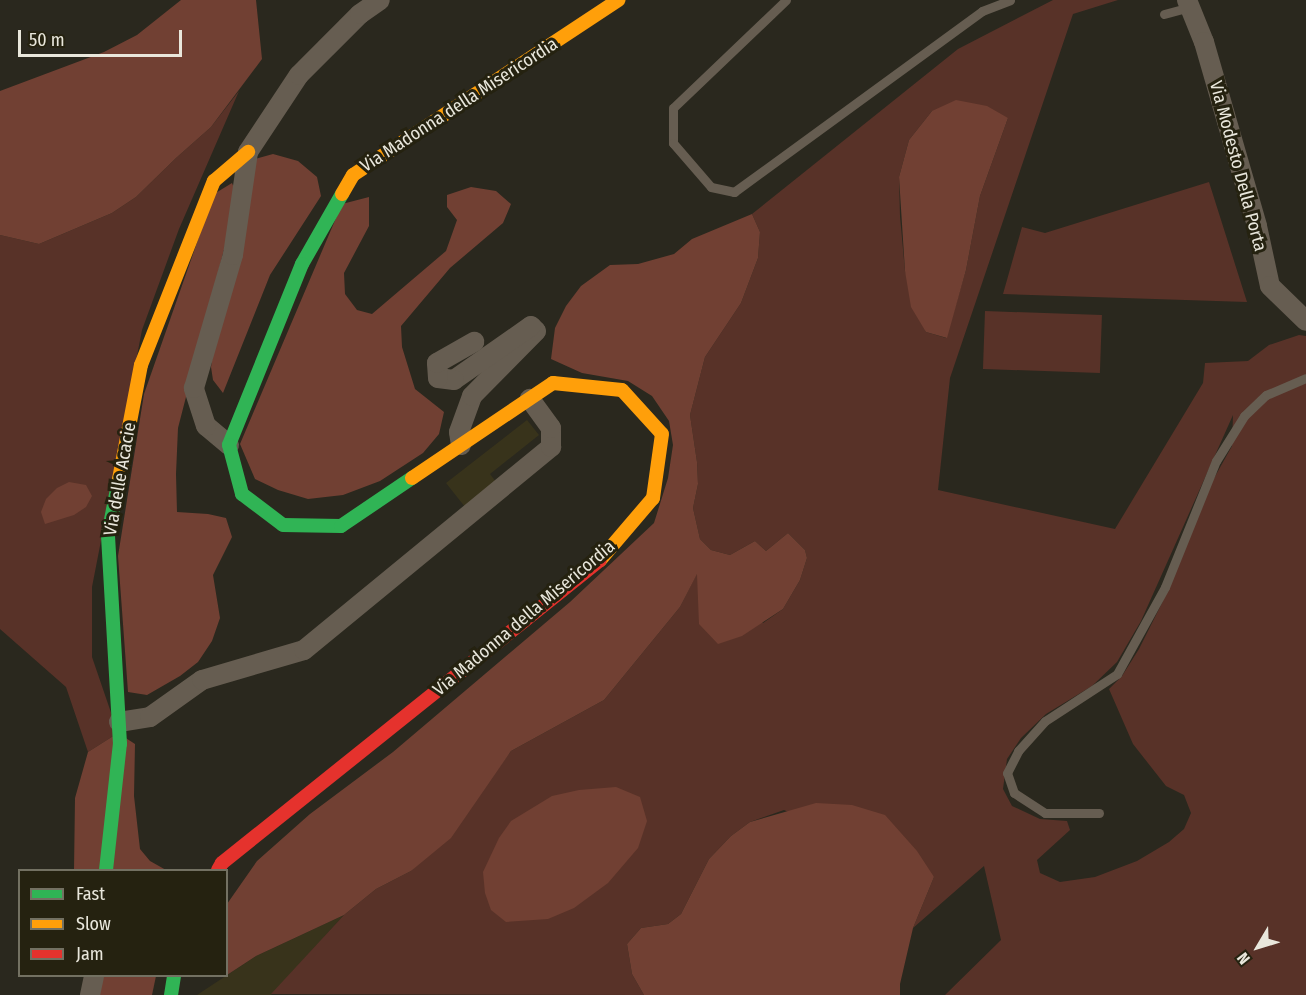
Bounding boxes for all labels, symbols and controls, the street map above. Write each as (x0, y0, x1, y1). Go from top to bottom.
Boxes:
scale bar (21, 18, 184, 56)
text: 50 m (29, 29, 65, 51)
street label: Via Madonna della Misericordia (356, 33, 562, 177)
street label: Via Modesto Della Porta (1205, 78, 1271, 254)
street label: Via delle Acacie (99, 421, 141, 537)
street label: Via Madonna della Misericordia (429, 536, 619, 700)
legend (18, 869, 228, 977)
text: Fast (76, 883, 105, 905)
text: Slow (76, 913, 111, 935)
north arrow (1228, 917, 1288, 977)
text: Jam (76, 943, 104, 965)
text: N (1233, 949, 1254, 968)

